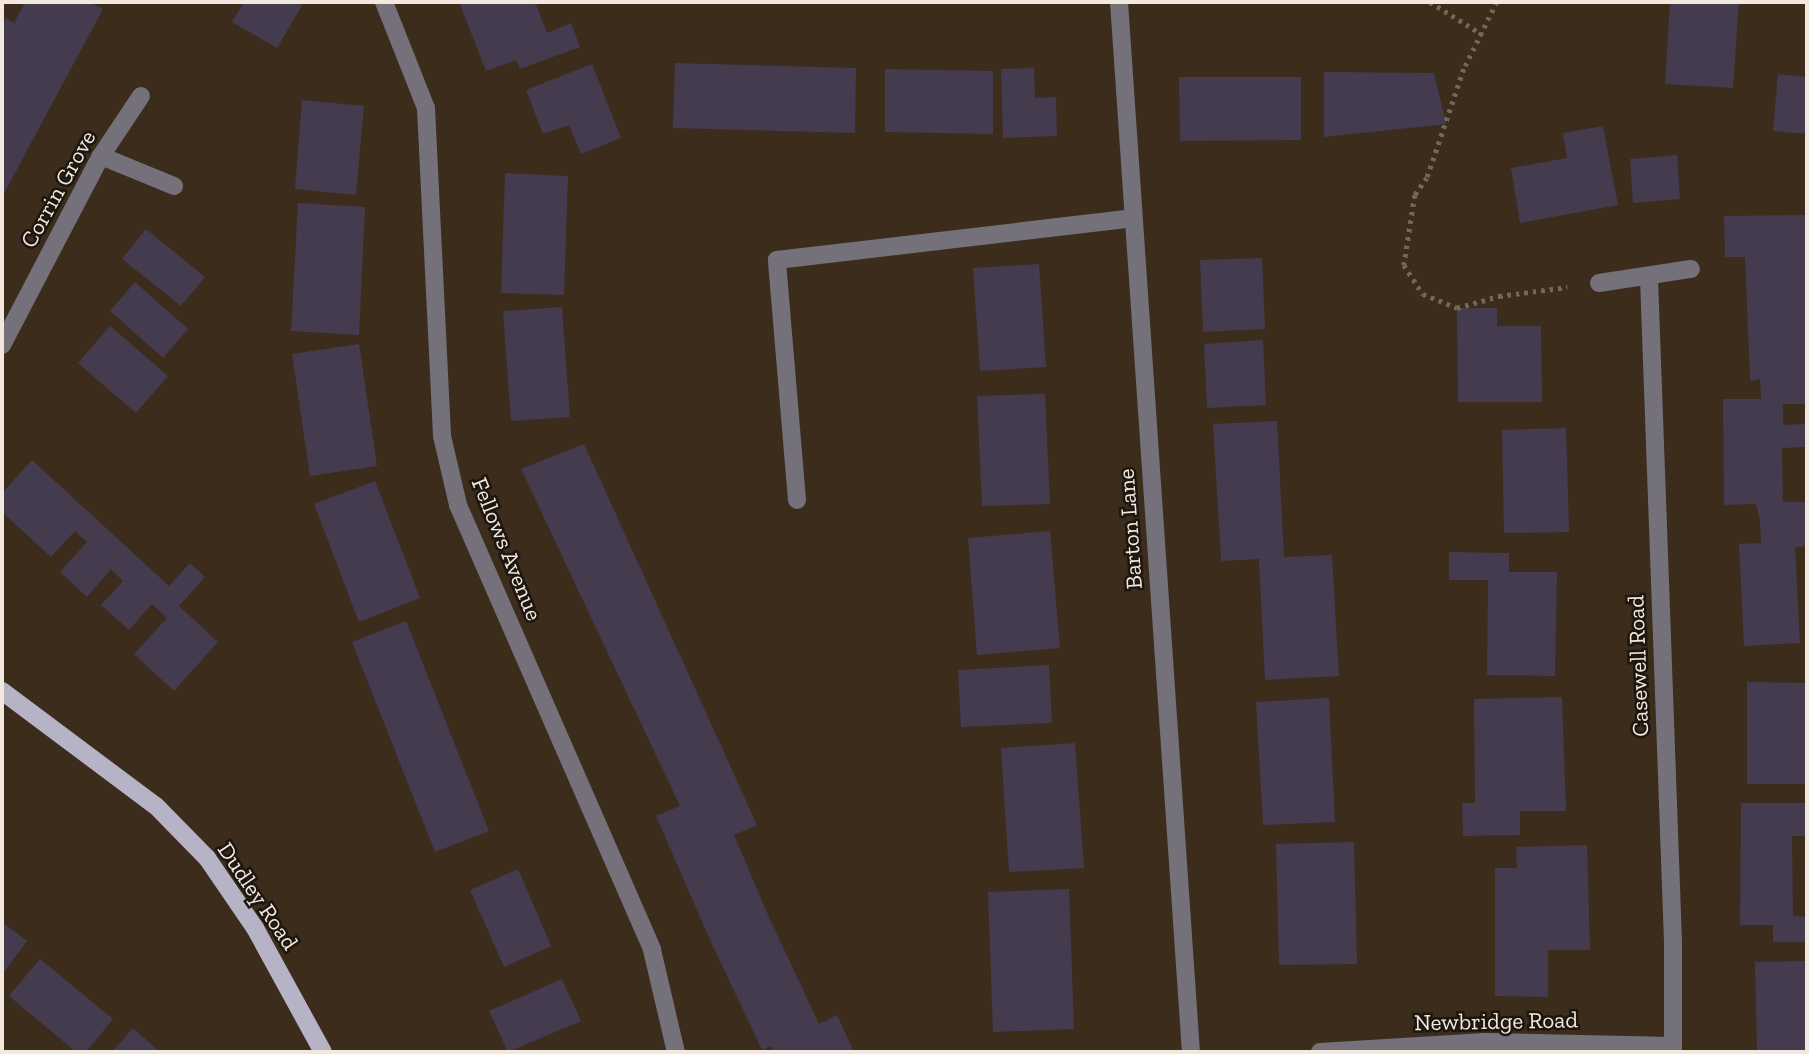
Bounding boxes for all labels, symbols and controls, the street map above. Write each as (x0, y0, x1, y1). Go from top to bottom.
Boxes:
street label: Corrin Grove (14, 125, 102, 253)
street label: Barton Lane (1112, 468, 1148, 590)
street label: Fellows Avenue (466, 473, 548, 625)
street label: Casewell Road (1622, 595, 1654, 737)
street label: Dudley Road (212, 837, 304, 955)
street label: Newbridge Road (1414, 1006, 1578, 1036)

